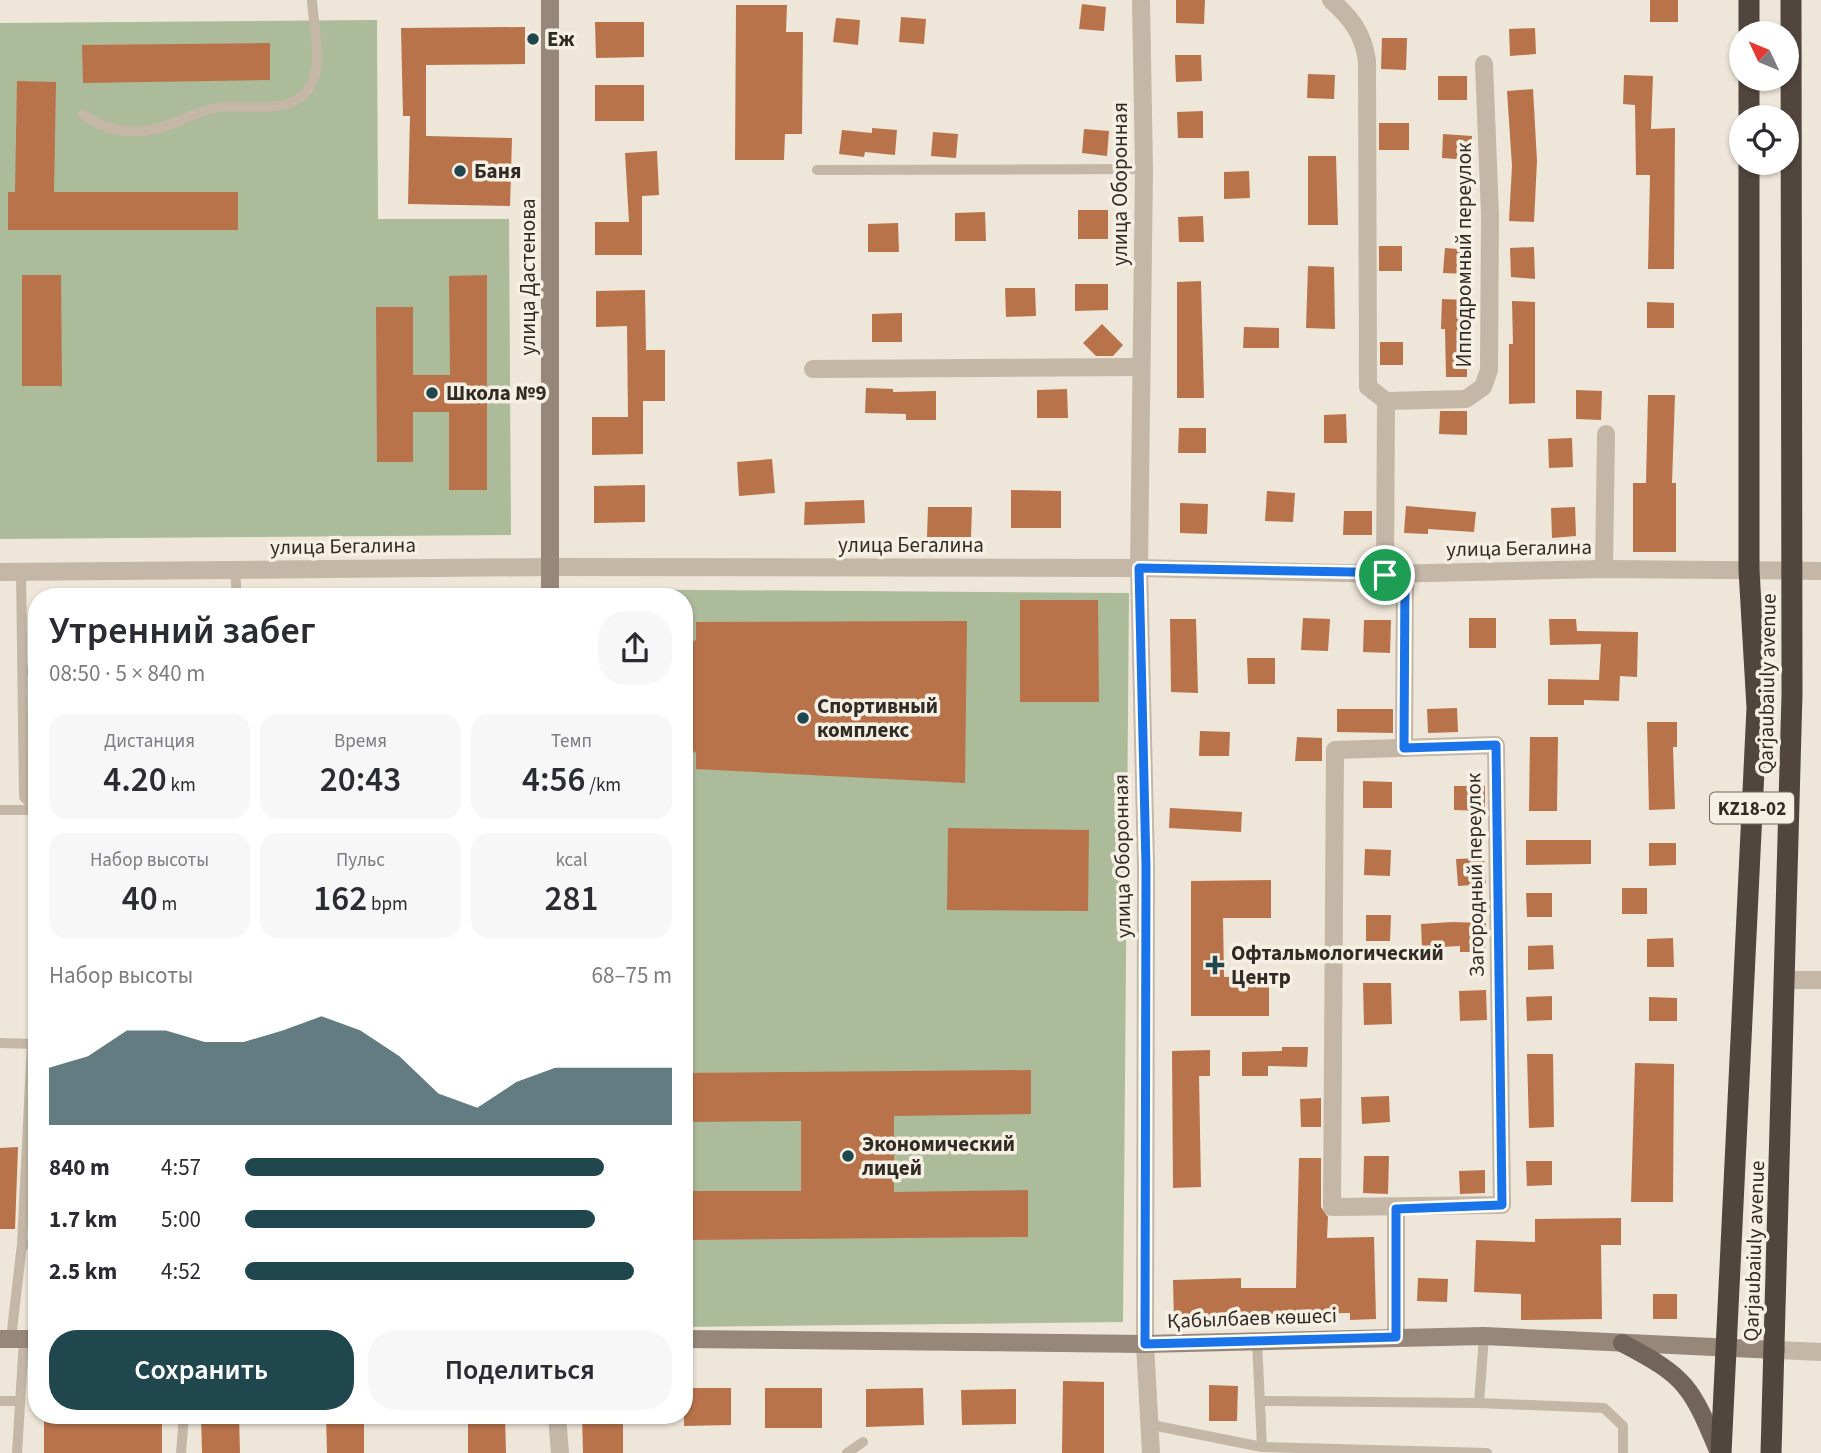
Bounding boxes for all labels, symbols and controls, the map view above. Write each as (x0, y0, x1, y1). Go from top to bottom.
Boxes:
north arrow (1729, 21, 1799, 91)
map controls (1729, 21, 1799, 175)
place label: Еж (547, 24, 575, 54)
marker: Еж (525, 31, 541, 47)
street label: улица Оборонная (1105, 102, 1135, 266)
button: locate (1729, 105, 1799, 175)
street label: Ипподромный переулок (1449, 142, 1479, 367)
place label: Баня (474, 156, 521, 186)
marker: Баня (452, 163, 468, 179)
street label: улица Дастенова (513, 199, 543, 355)
place label: Школа №9 (446, 378, 547, 408)
marker: Школа №9 (424, 385, 440, 401)
street label: улица Бегалина (270, 530, 416, 562)
street label: улица Бегалина (838, 530, 984, 560)
street label: улица Бегалина (1446, 532, 1592, 564)
pin (1355, 545, 1415, 605)
icon: arrive (1366, 556, 1404, 594)
street label: Qarjaubaiuly avenue (1750, 593, 1784, 775)
text: Утренний забег (49, 604, 316, 658)
button: share (598, 611, 672, 685)
text: 08:50 · 5 × 840 m (49, 657, 205, 690)
place label: Спортивный комплекс (817, 691, 938, 745)
marker: Спортивный комплекс (795, 710, 811, 726)
text: Дистанция (104, 728, 195, 755)
text: Время (334, 728, 387, 755)
text: Темп (551, 728, 592, 755)
text: 4.20 (103, 755, 167, 805)
text: 20:43 (320, 755, 401, 805)
text: 4:56 (522, 755, 585, 805)
text: km (167, 772, 196, 799)
text: /km (585, 772, 621, 799)
street label: Загородный переулок (1458, 772, 1492, 977)
street label: улица Оборонная (1106, 774, 1138, 938)
road number: KZ18-02 (1710, 792, 1794, 824)
text: Набор высоты (90, 847, 209, 874)
text: Пульс (336, 847, 385, 874)
text: kcal (556, 847, 587, 874)
text: 40 (122, 874, 158, 924)
text: 162 (313, 874, 367, 924)
text: 281 (545, 874, 598, 924)
text: m (158, 891, 177, 918)
text: bpm (367, 891, 408, 918)
place label: Офтальмологический Центр (1231, 938, 1444, 992)
marker: Офтальмологический Центр (1205, 955, 1225, 975)
text: Набор высоты (49, 959, 193, 992)
text: 68–75 m (592, 959, 672, 992)
place label: Экономический лицей (862, 1129, 1015, 1183)
marker: Экономический лицей (840, 1148, 856, 1164)
text: 840 m (49, 1151, 110, 1184)
text: 4:57 (161, 1151, 201, 1184)
street label: Qarjaubaiuly avenue (1736, 1160, 1772, 1342)
text: 1.7 km (49, 1203, 117, 1236)
text: 5:00 (161, 1203, 201, 1236)
text: 2.5 km (49, 1255, 117, 1288)
text: 4:52 (161, 1255, 201, 1288)
street label: Қабылбаев көшесі (1167, 1300, 1337, 1336)
button: Сохранить (49, 1330, 354, 1410)
button: Поделиться (368, 1330, 672, 1410)

